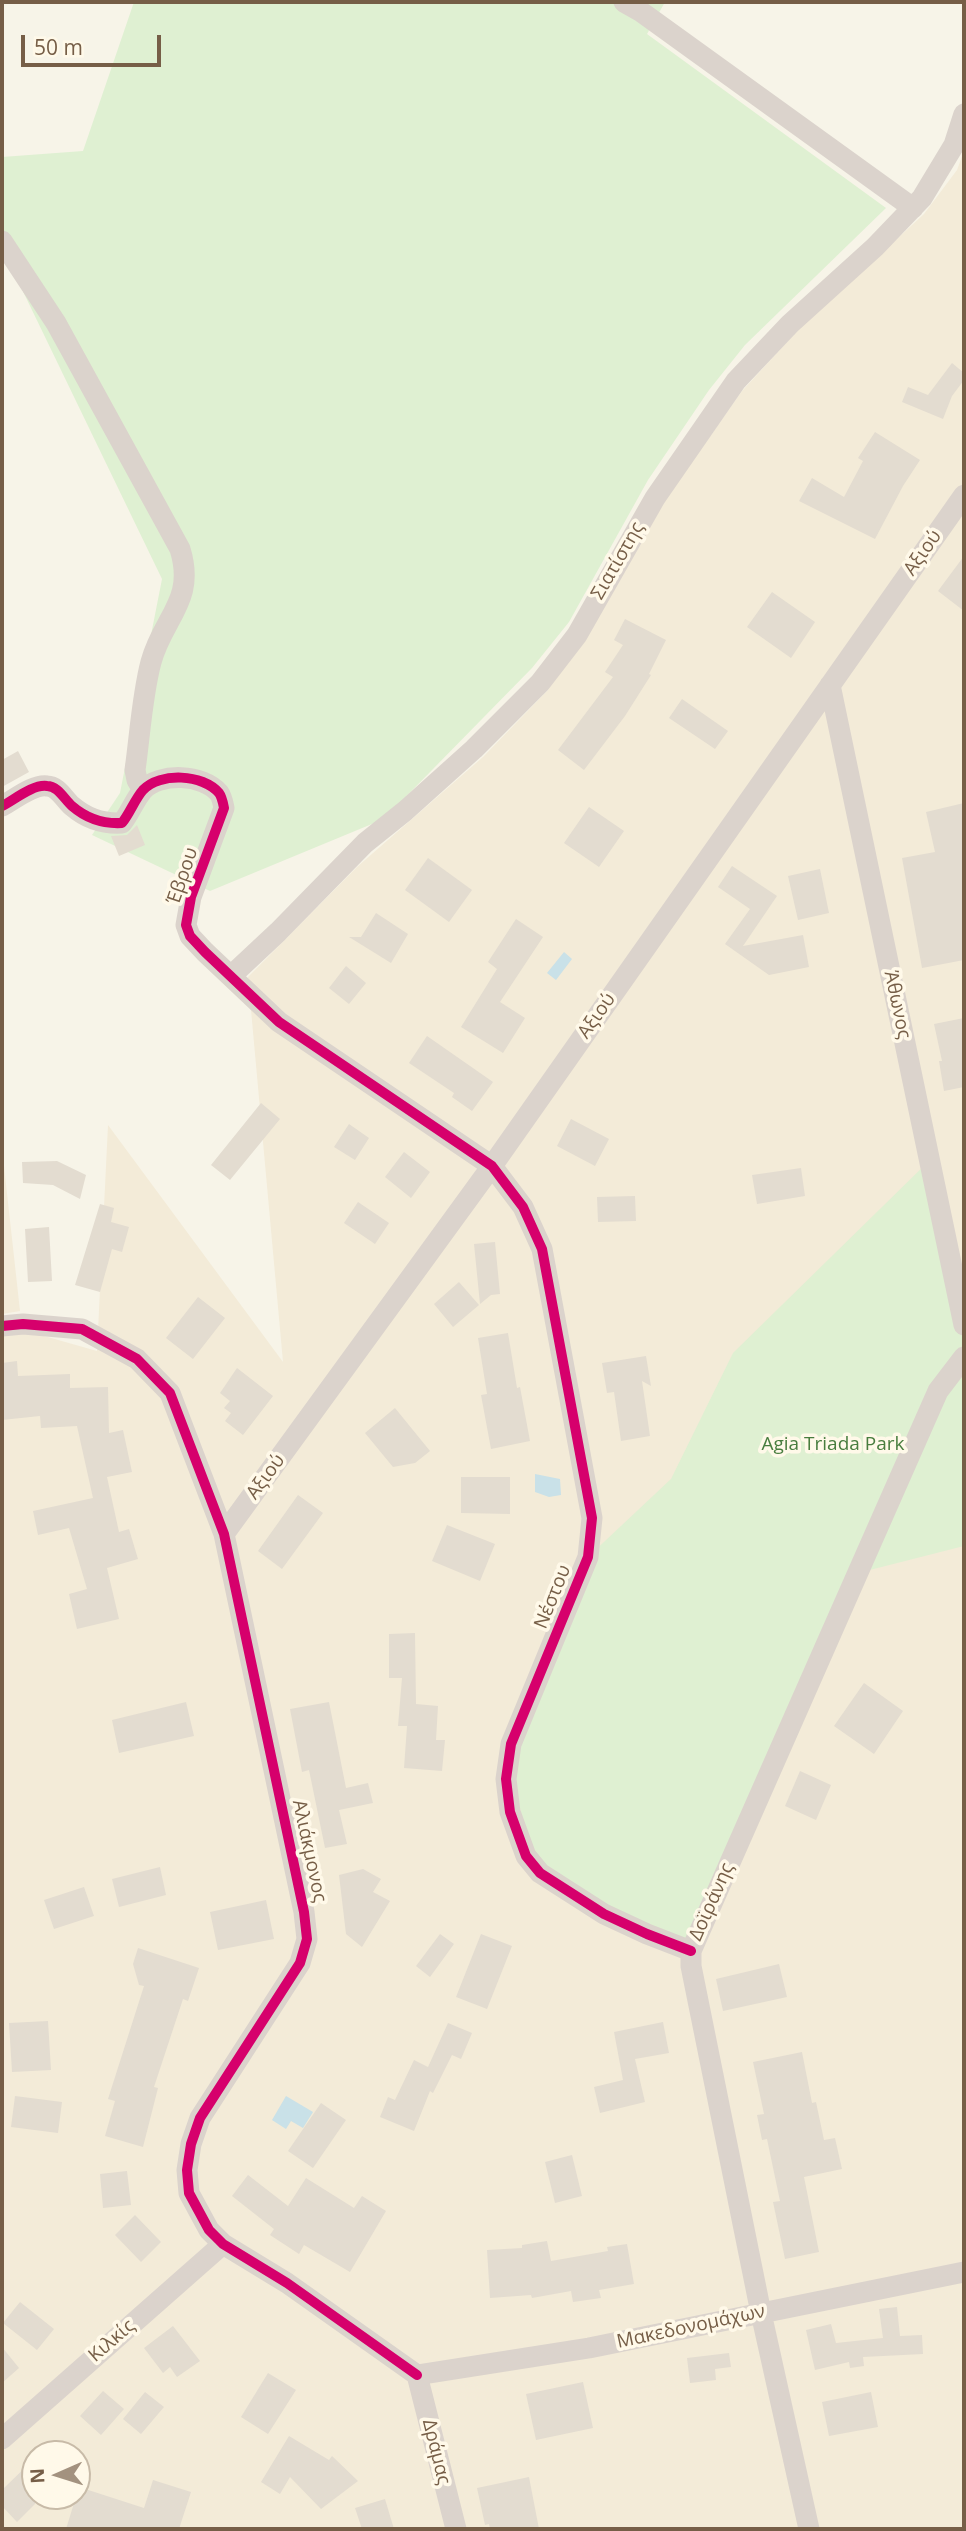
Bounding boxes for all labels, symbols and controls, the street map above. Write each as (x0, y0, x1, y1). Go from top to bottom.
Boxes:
scale bar (24, 21, 164, 65)
text: 50 m (34, 33, 83, 61)
street label: Σιατίστης (587, 518, 649, 604)
street label: Αξιού (899, 526, 947, 580)
street label: Έβρου (163, 845, 203, 907)
street label: Άθωνος (879, 969, 915, 1041)
street label: Αξιού (573, 989, 621, 1043)
park label: Agia Triada Park (761, 1434, 905, 1456)
street label: Αξιού (242, 1450, 290, 1504)
street label: Νέστου (530, 1562, 576, 1632)
street label: Αλιάκμονος (287, 1798, 331, 1904)
street label: Δοϊράνης (685, 1859, 739, 1945)
street label: Μακεδονομάχων (615, 2300, 767, 2354)
street label: Κιλκίς (84, 2315, 140, 2367)
street label: Δράμας (417, 2417, 455, 2487)
north arrow (21, 2440, 91, 2510)
text: N (24, 2468, 50, 2484)

